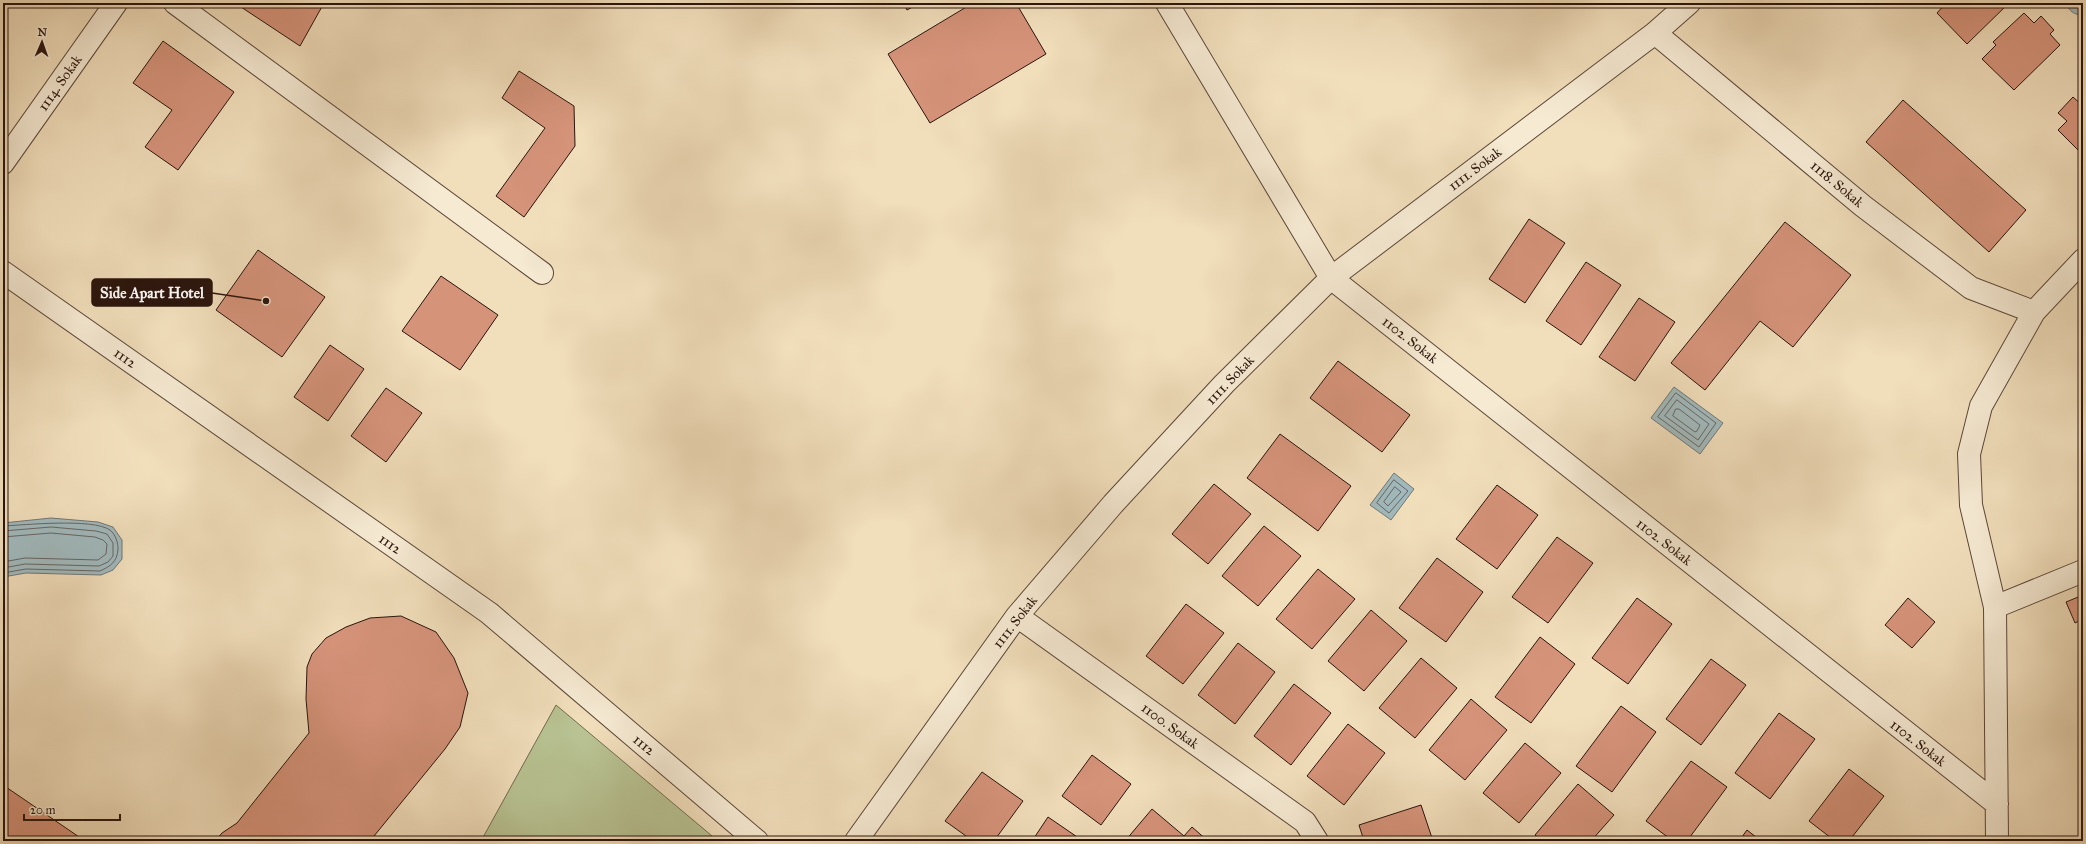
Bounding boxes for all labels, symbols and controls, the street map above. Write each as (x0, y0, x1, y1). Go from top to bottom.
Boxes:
north arrow (22, 22, 62, 62)
text: N (37, 26, 48, 39)
street label: 1114. Sokak (34, 51, 86, 114)
street label: 1111. Sokak (1445, 143, 1505, 194)
street label: 1118. Sokak (1807, 157, 1867, 211)
callout: Side Apart Hotel (92, 279, 212, 306)
text: Side Apart Hotel (100, 284, 205, 303)
street label: 1102. Sokak (1379, 313, 1442, 367)
street label: 1112 (110, 344, 140, 372)
street label: 1111. Sokak (1202, 351, 1258, 408)
street label: 1102. Sokak (1633, 515, 1696, 569)
street label: 1112 (375, 530, 405, 558)
street label: 1111. Sokak (989, 592, 1041, 652)
street label: 1100. Sokak (1138, 699, 1203, 753)
street label: 1102. Sokak (1887, 716, 1950, 770)
street label: 1112 (630, 731, 659, 759)
scale bar (24, 796, 120, 822)
text: 20 m (30, 803, 56, 817)

